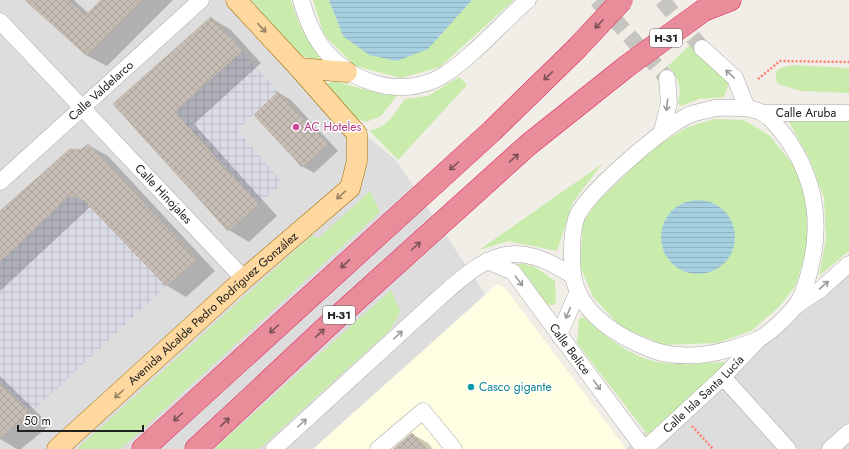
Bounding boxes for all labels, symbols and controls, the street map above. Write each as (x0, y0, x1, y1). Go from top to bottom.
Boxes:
one-way arrow (594, 19, 604, 29)
one-way arrow (258, 23, 267, 34)
road number: H-31 (650, 29, 682, 47)
street label: Calle Valdelarco (64, 56, 138, 125)
one-way arrow (725, 69, 735, 79)
one-way arrow (543, 71, 553, 81)
one-way arrow (664, 98, 671, 111)
street label: Calle Aruba (776, 104, 836, 122)
place label: AC Hoteles (304, 118, 362, 136)
marker: AC Hoteles (291, 122, 301, 132)
one-way arrow (509, 153, 519, 162)
street label: Calle Hinojales (131, 160, 196, 228)
one-way arrow (448, 161, 459, 170)
one-way arrow (336, 191, 346, 200)
street label: Avenida Alcalde Pedro Rodríguez González (124, 227, 302, 389)
one-way arrow (411, 241, 421, 251)
one-way arrow (341, 259, 351, 268)
one-way arrow (515, 275, 523, 286)
one-way arrow (819, 281, 829, 290)
road number: H-31 (323, 306, 355, 324)
one-way arrow (564, 307, 572, 319)
street label: Calle Belice (545, 319, 595, 378)
one-way arrow (269, 324, 279, 334)
one-way arrow (314, 329, 325, 338)
one-way arrow (393, 330, 403, 340)
street label: Calle Isla Santa Lucía (659, 351, 748, 437)
place label: Casco gigante (479, 378, 552, 396)
one-way arrow (592, 380, 601, 391)
marker: Casco gigante (466, 382, 476, 392)
one-way arrow (114, 389, 124, 398)
scale bar (18, 407, 143, 433)
text: 50 m (24, 412, 51, 430)
one-way arrow (174, 412, 184, 421)
one-way arrow (220, 418, 230, 427)
one-way arrow (297, 418, 307, 427)

